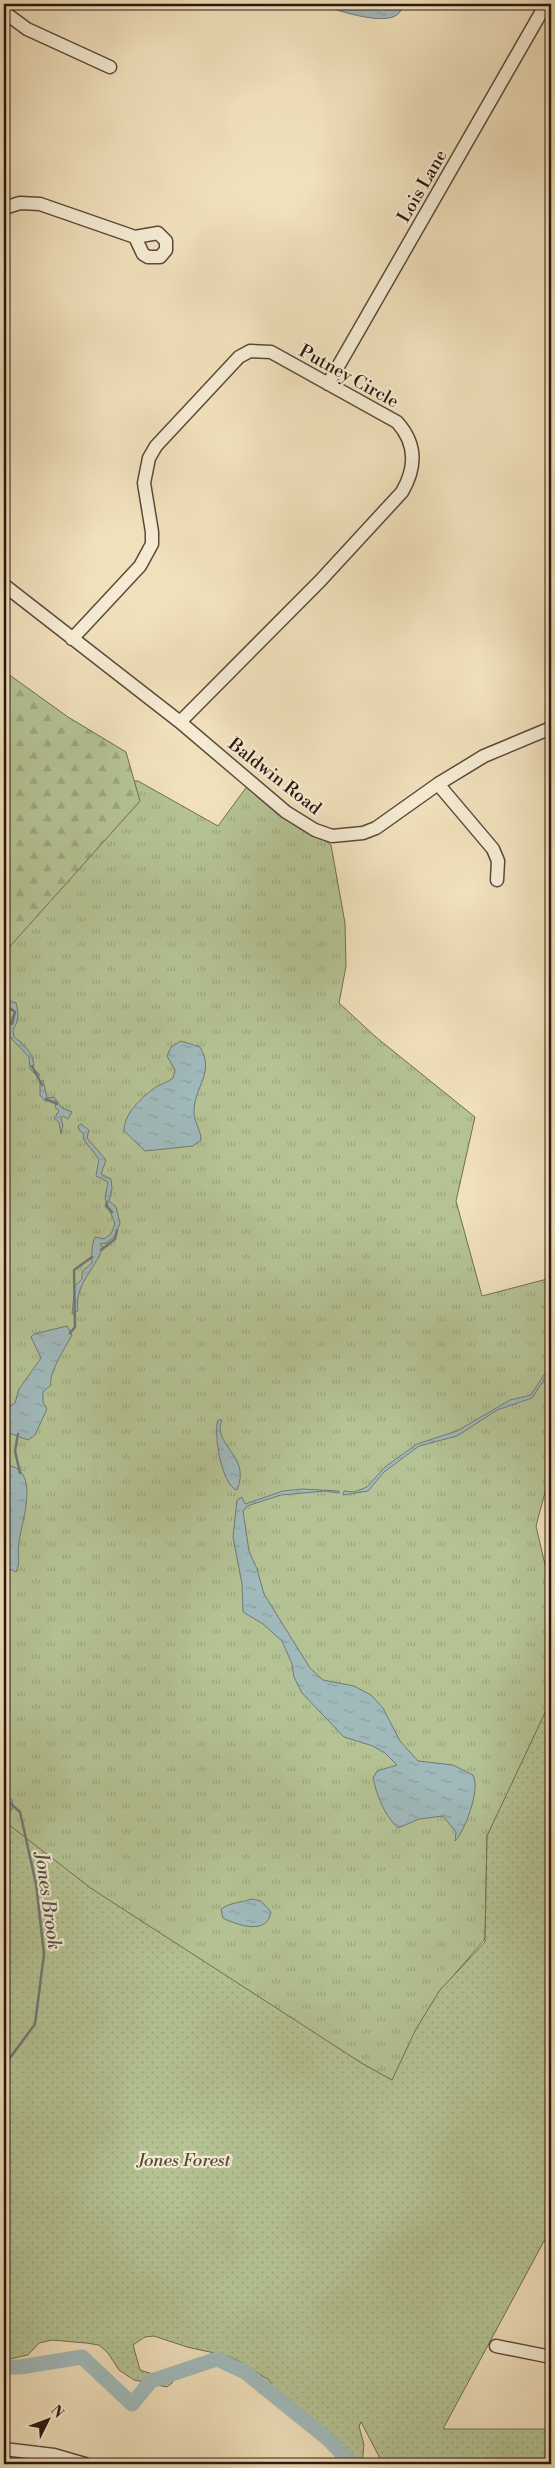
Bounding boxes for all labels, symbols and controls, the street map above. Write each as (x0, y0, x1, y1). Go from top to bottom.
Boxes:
street label: Lois Lane (392, 146, 452, 227)
street label: Putney Circle (295, 340, 403, 413)
street label: Baldwin Road (223, 732, 327, 820)
water label: Jones Brook (29, 1849, 67, 1951)
park label: Jones Forest (136, 2149, 231, 2172)
north arrow (22, 2396, 72, 2446)
text: N (47, 2402, 67, 2422)

